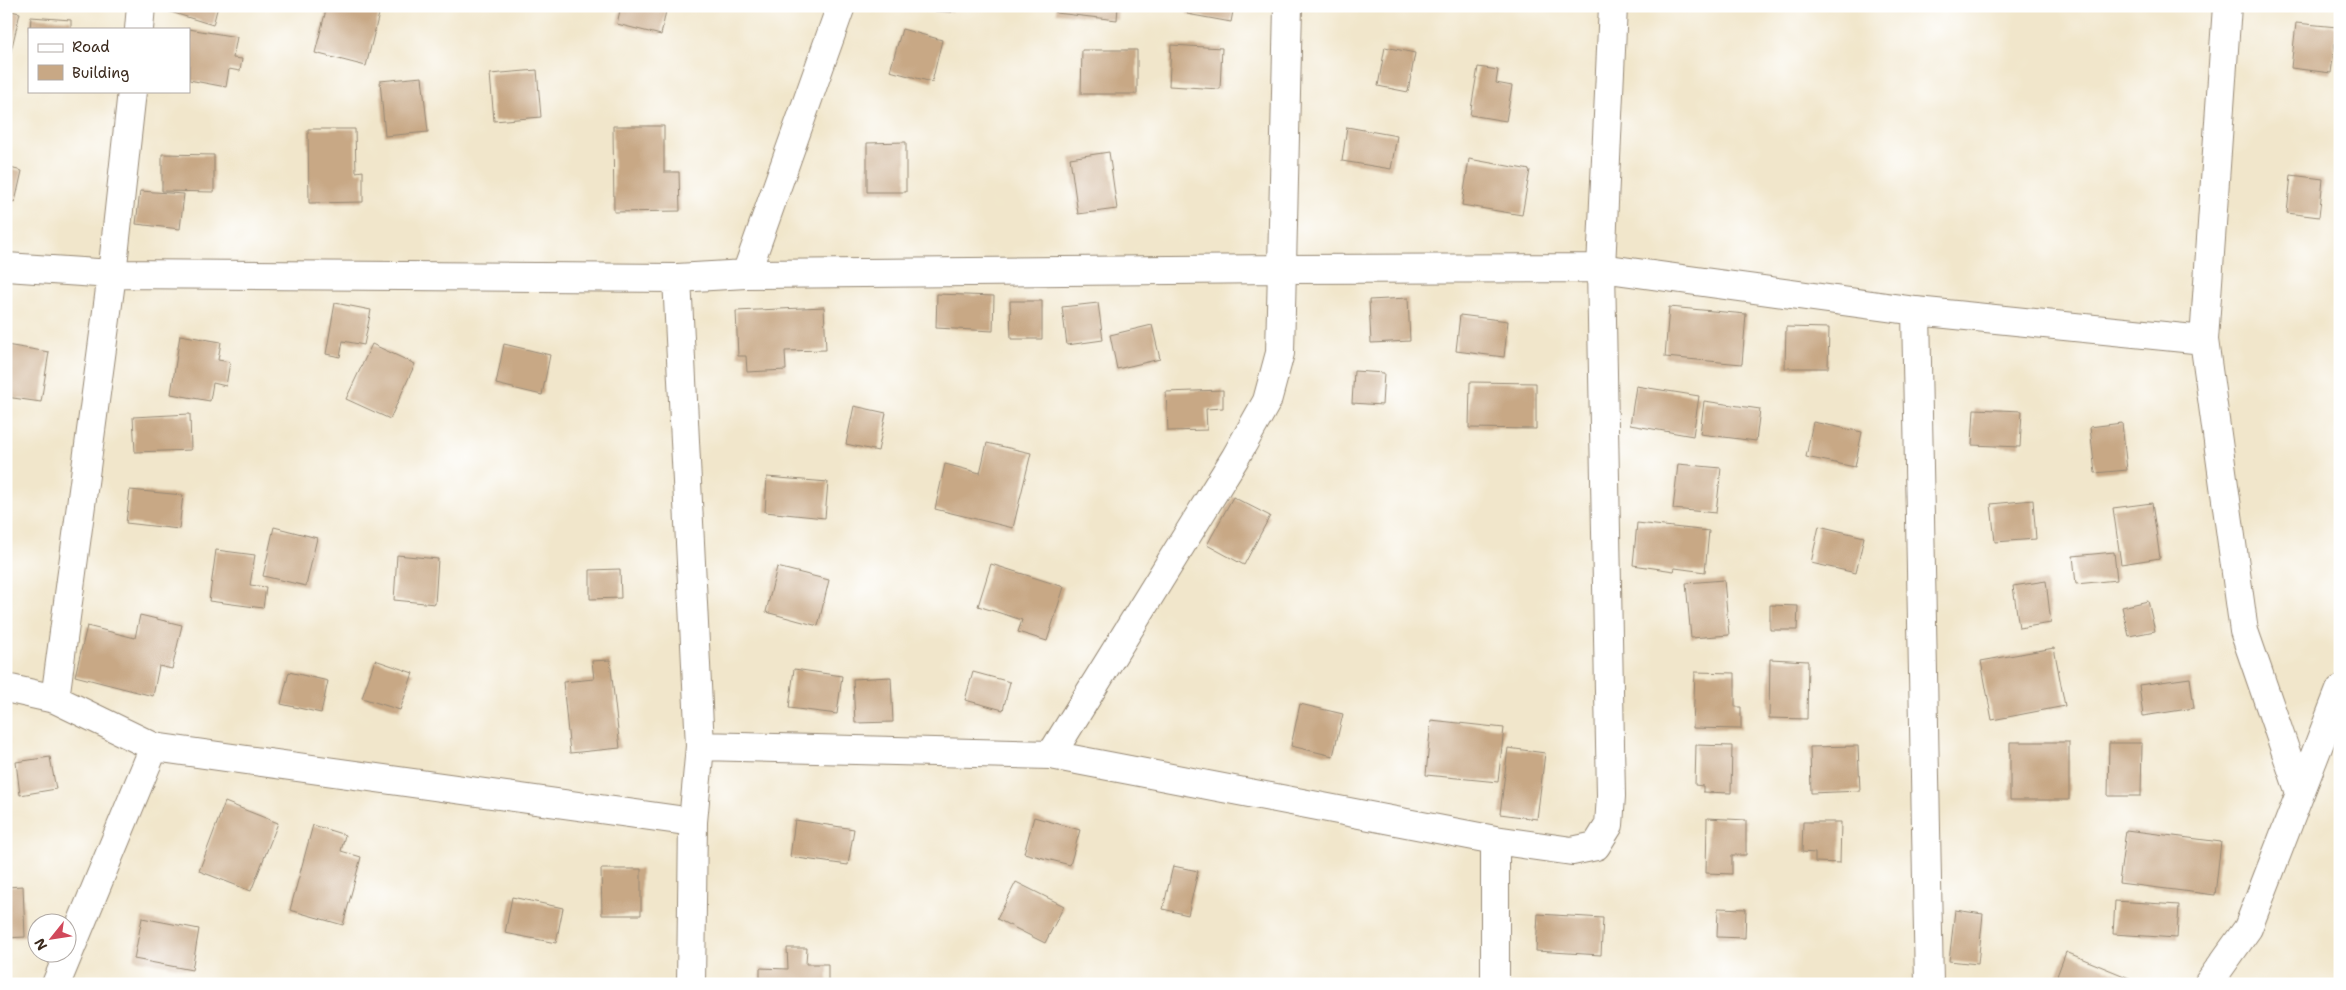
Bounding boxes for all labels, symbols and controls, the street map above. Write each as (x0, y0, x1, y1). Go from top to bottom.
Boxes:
legend (28, 28, 190, 92)
text: Road (72, 37, 110, 57)
text: Building (72, 63, 129, 83)
north arrow (28, 912, 78, 962)
text: N (30, 935, 51, 954)

